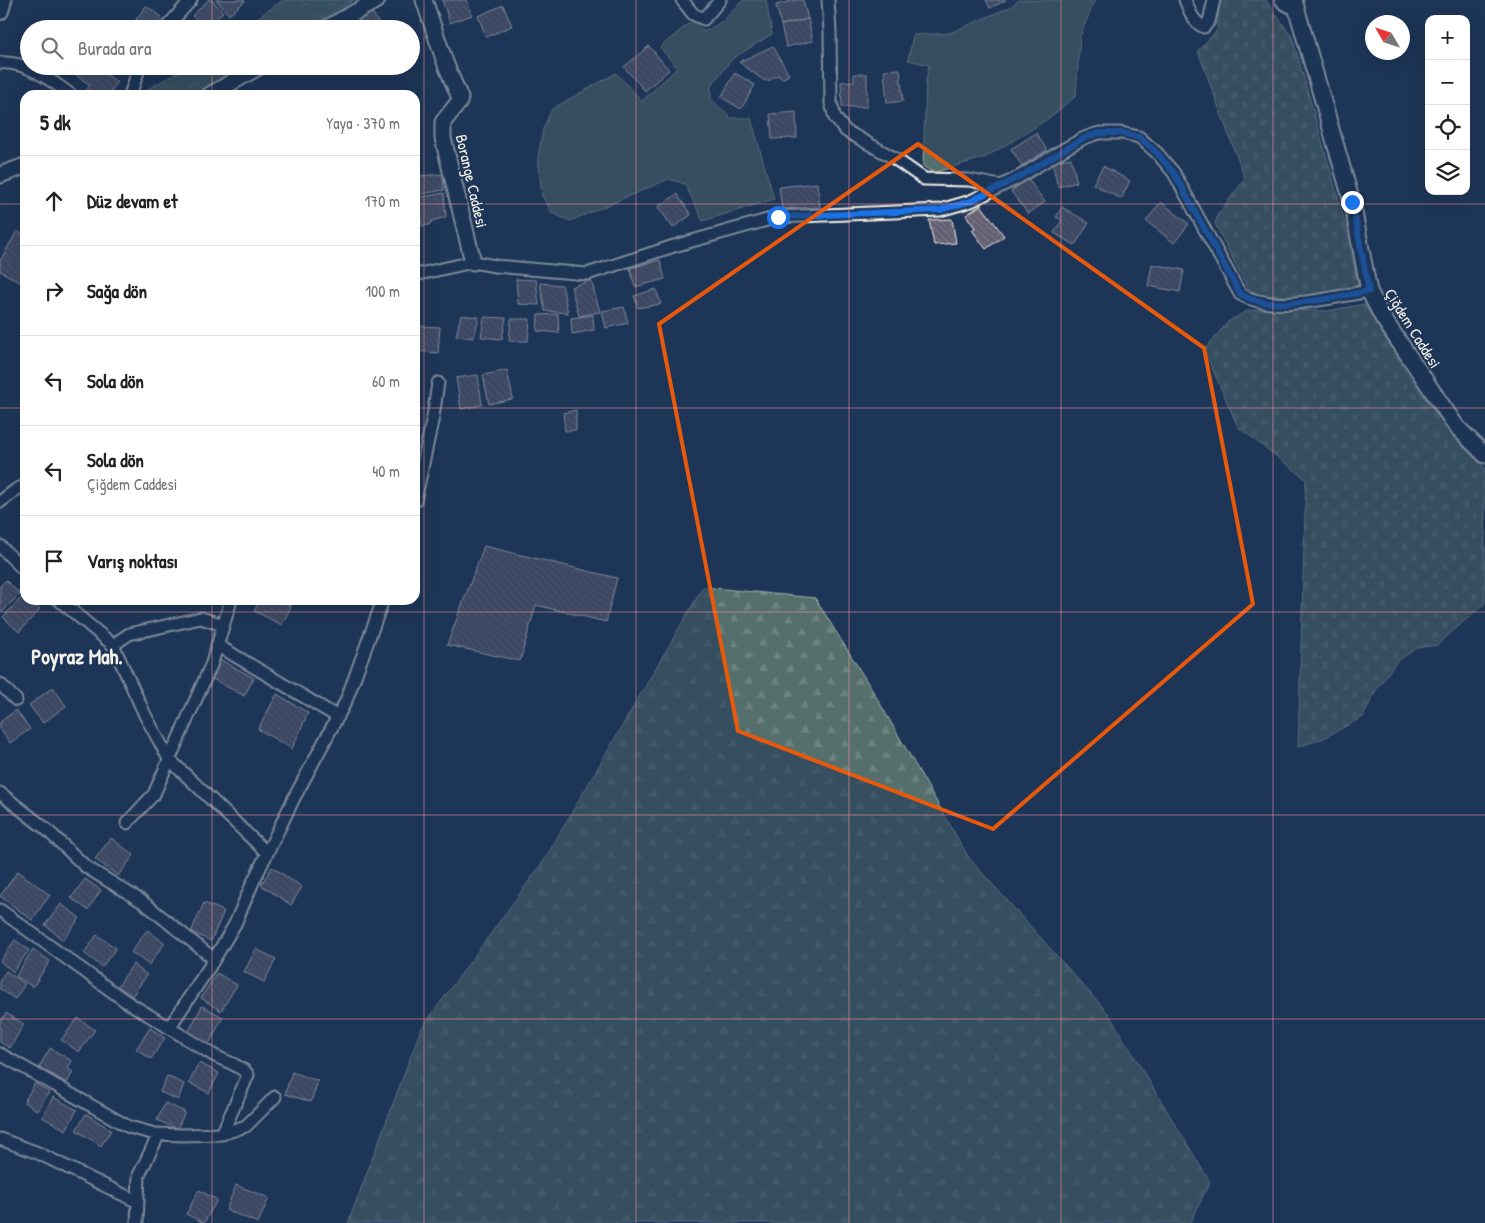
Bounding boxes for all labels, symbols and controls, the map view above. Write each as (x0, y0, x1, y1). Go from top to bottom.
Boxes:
north arrow (1365, 15, 1410, 60)
map controls (1425, 15, 1470, 195)
button: + (1425, 15, 1470, 60)
search box (20, 20, 420, 75)
icon: search (38, 34, 66, 62)
text: Burada ara (78, 35, 151, 61)
button: − (1425, 60, 1470, 105)
button: locate (1425, 105, 1470, 150)
text: 5 dk (40, 108, 71, 137)
text: Yaya · 370 m (326, 112, 400, 134)
street label: Borange Caddesi (451, 132, 493, 230)
button: layers (1425, 150, 1470, 195)
icon: ahead (40, 187, 68, 215)
text: Düz devam et (87, 188, 178, 214)
text: 170 m (365, 190, 400, 212)
route end (1341, 191, 1364, 214)
route start (767, 206, 790, 229)
icon: right (40, 277, 68, 305)
text: Sağa dön (87, 278, 147, 304)
text: 100 m (365, 280, 400, 302)
street label: Çiğdem Caddesi (1380, 284, 1446, 372)
icon: left (40, 367, 68, 395)
text: Sola dön (87, 368, 144, 394)
text: 60 m (372, 370, 400, 392)
text: Sola dön (87, 447, 144, 473)
icon: left (40, 457, 68, 485)
text: 40 m (372, 460, 400, 482)
text: Çiğdem Caddesi (87, 473, 177, 495)
icon: arrive (40, 547, 68, 575)
text: Varış noktası (87, 548, 178, 574)
district label: Poyraz Mah. (31, 642, 123, 672)

